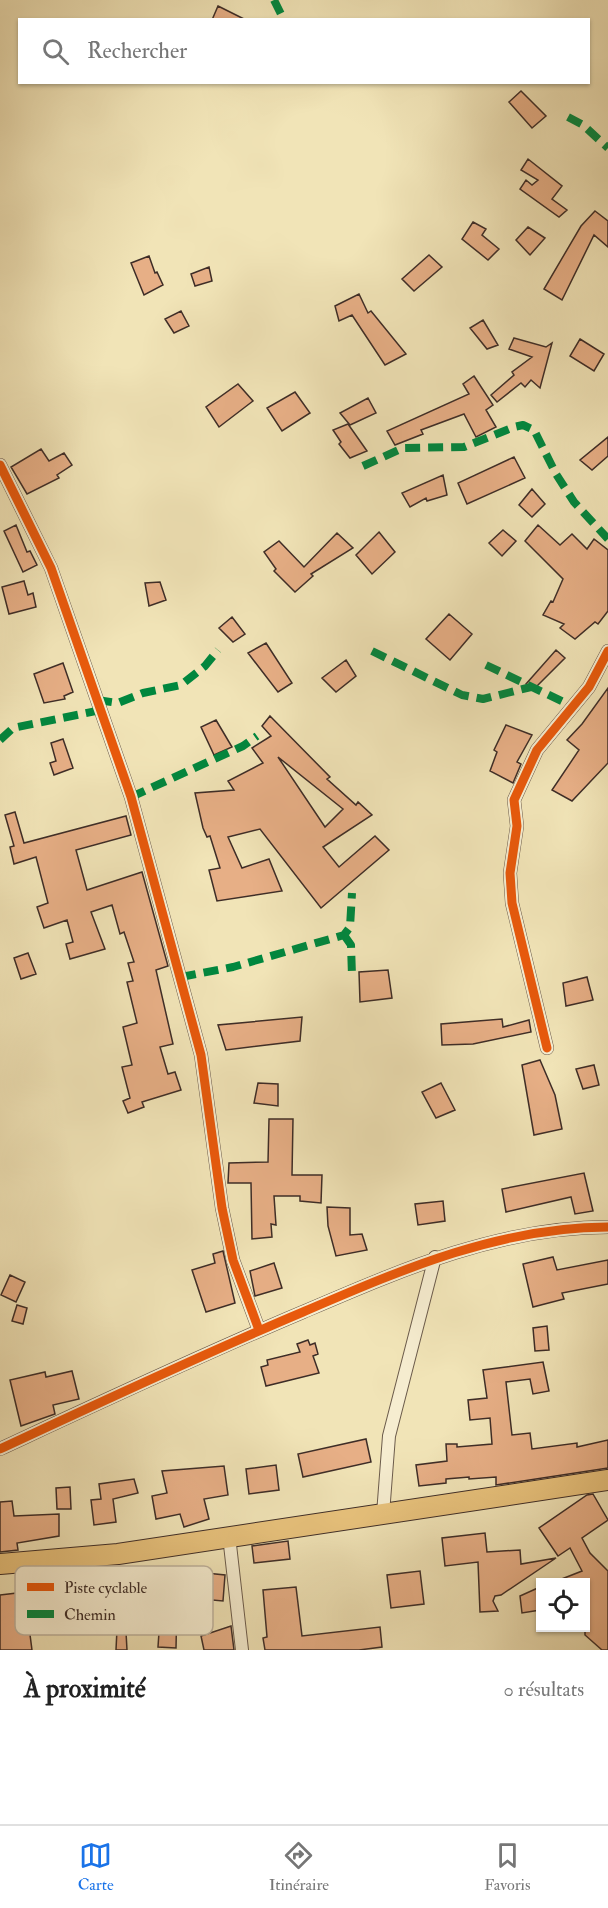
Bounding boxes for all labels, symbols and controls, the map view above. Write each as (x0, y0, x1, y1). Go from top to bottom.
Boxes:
search box (18, 18, 590, 84)
icon: search (39, 35, 72, 68)
text: Rechercher (87, 37, 187, 65)
legend (15, 1566, 213, 1635)
text: Piste cyclable (64, 1578, 148, 1598)
map controls (536, 1578, 590, 1632)
button: locate (536, 1578, 590, 1632)
text: Chemin (64, 1605, 116, 1625)
text: À proximité (24, 1673, 146, 1705)
text: 0 résultats (504, 1677, 584, 1702)
tab: Carte (78, 1839, 114, 1895)
tab: Itinéraire (269, 1839, 329, 1895)
tab: Favoris (484, 1839, 530, 1895)

